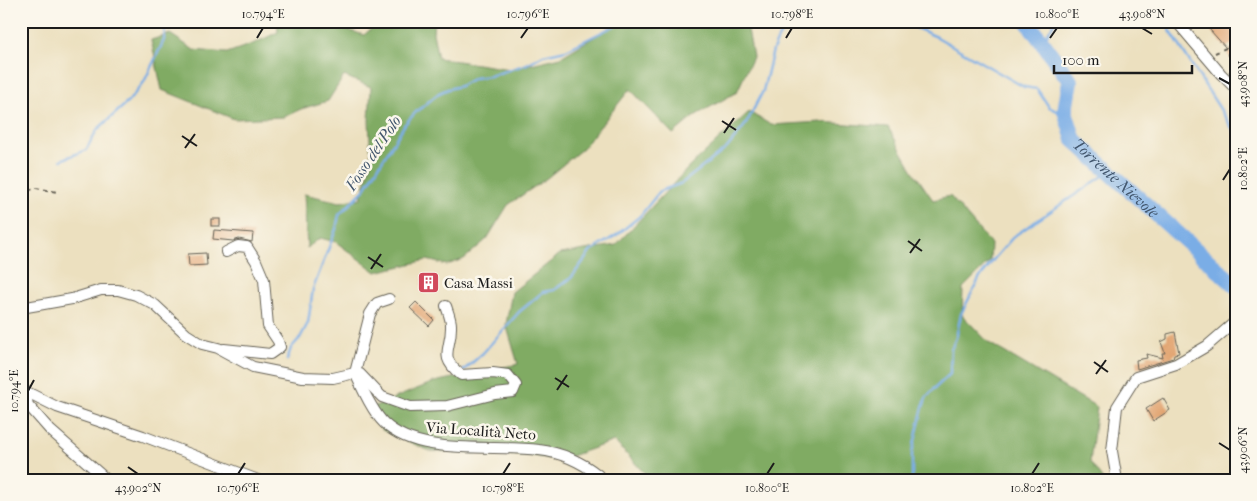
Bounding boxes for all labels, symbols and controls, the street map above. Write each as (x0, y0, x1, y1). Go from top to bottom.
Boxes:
text: 10.794°E (241, 7, 285, 21)
text: 10.796°E (507, 7, 549, 21)
text: 10.798°E (771, 7, 813, 21)
text: 10.800°E (1035, 7, 1079, 21)
text: 43.908°N (1119, 7, 1165, 21)
scale bar (1054, 42, 1192, 74)
text: 100 m (1062, 51, 1100, 69)
text: 43.908°N (1236, 61, 1250, 107)
water label: Fosso del Polo (340, 112, 405, 195)
water label: Torrente Nievole (1069, 134, 1163, 222)
text: 10.802°E (1236, 147, 1250, 191)
building icon: Casa Massi (416, 271, 440, 295)
place label: Casa Massi (444, 274, 513, 292)
text: 10.794°E (7, 369, 21, 413)
street label: Via Località Neto (424, 418, 537, 444)
text: 43.906°N (1236, 426, 1250, 474)
text: 43.902°N (115, 481, 161, 495)
text: 10.796°E (217, 481, 259, 495)
text: 10.798°E (482, 481, 524, 495)
text: 10.800°E (745, 481, 789, 495)
text: 10.802°E (1010, 481, 1054, 495)

